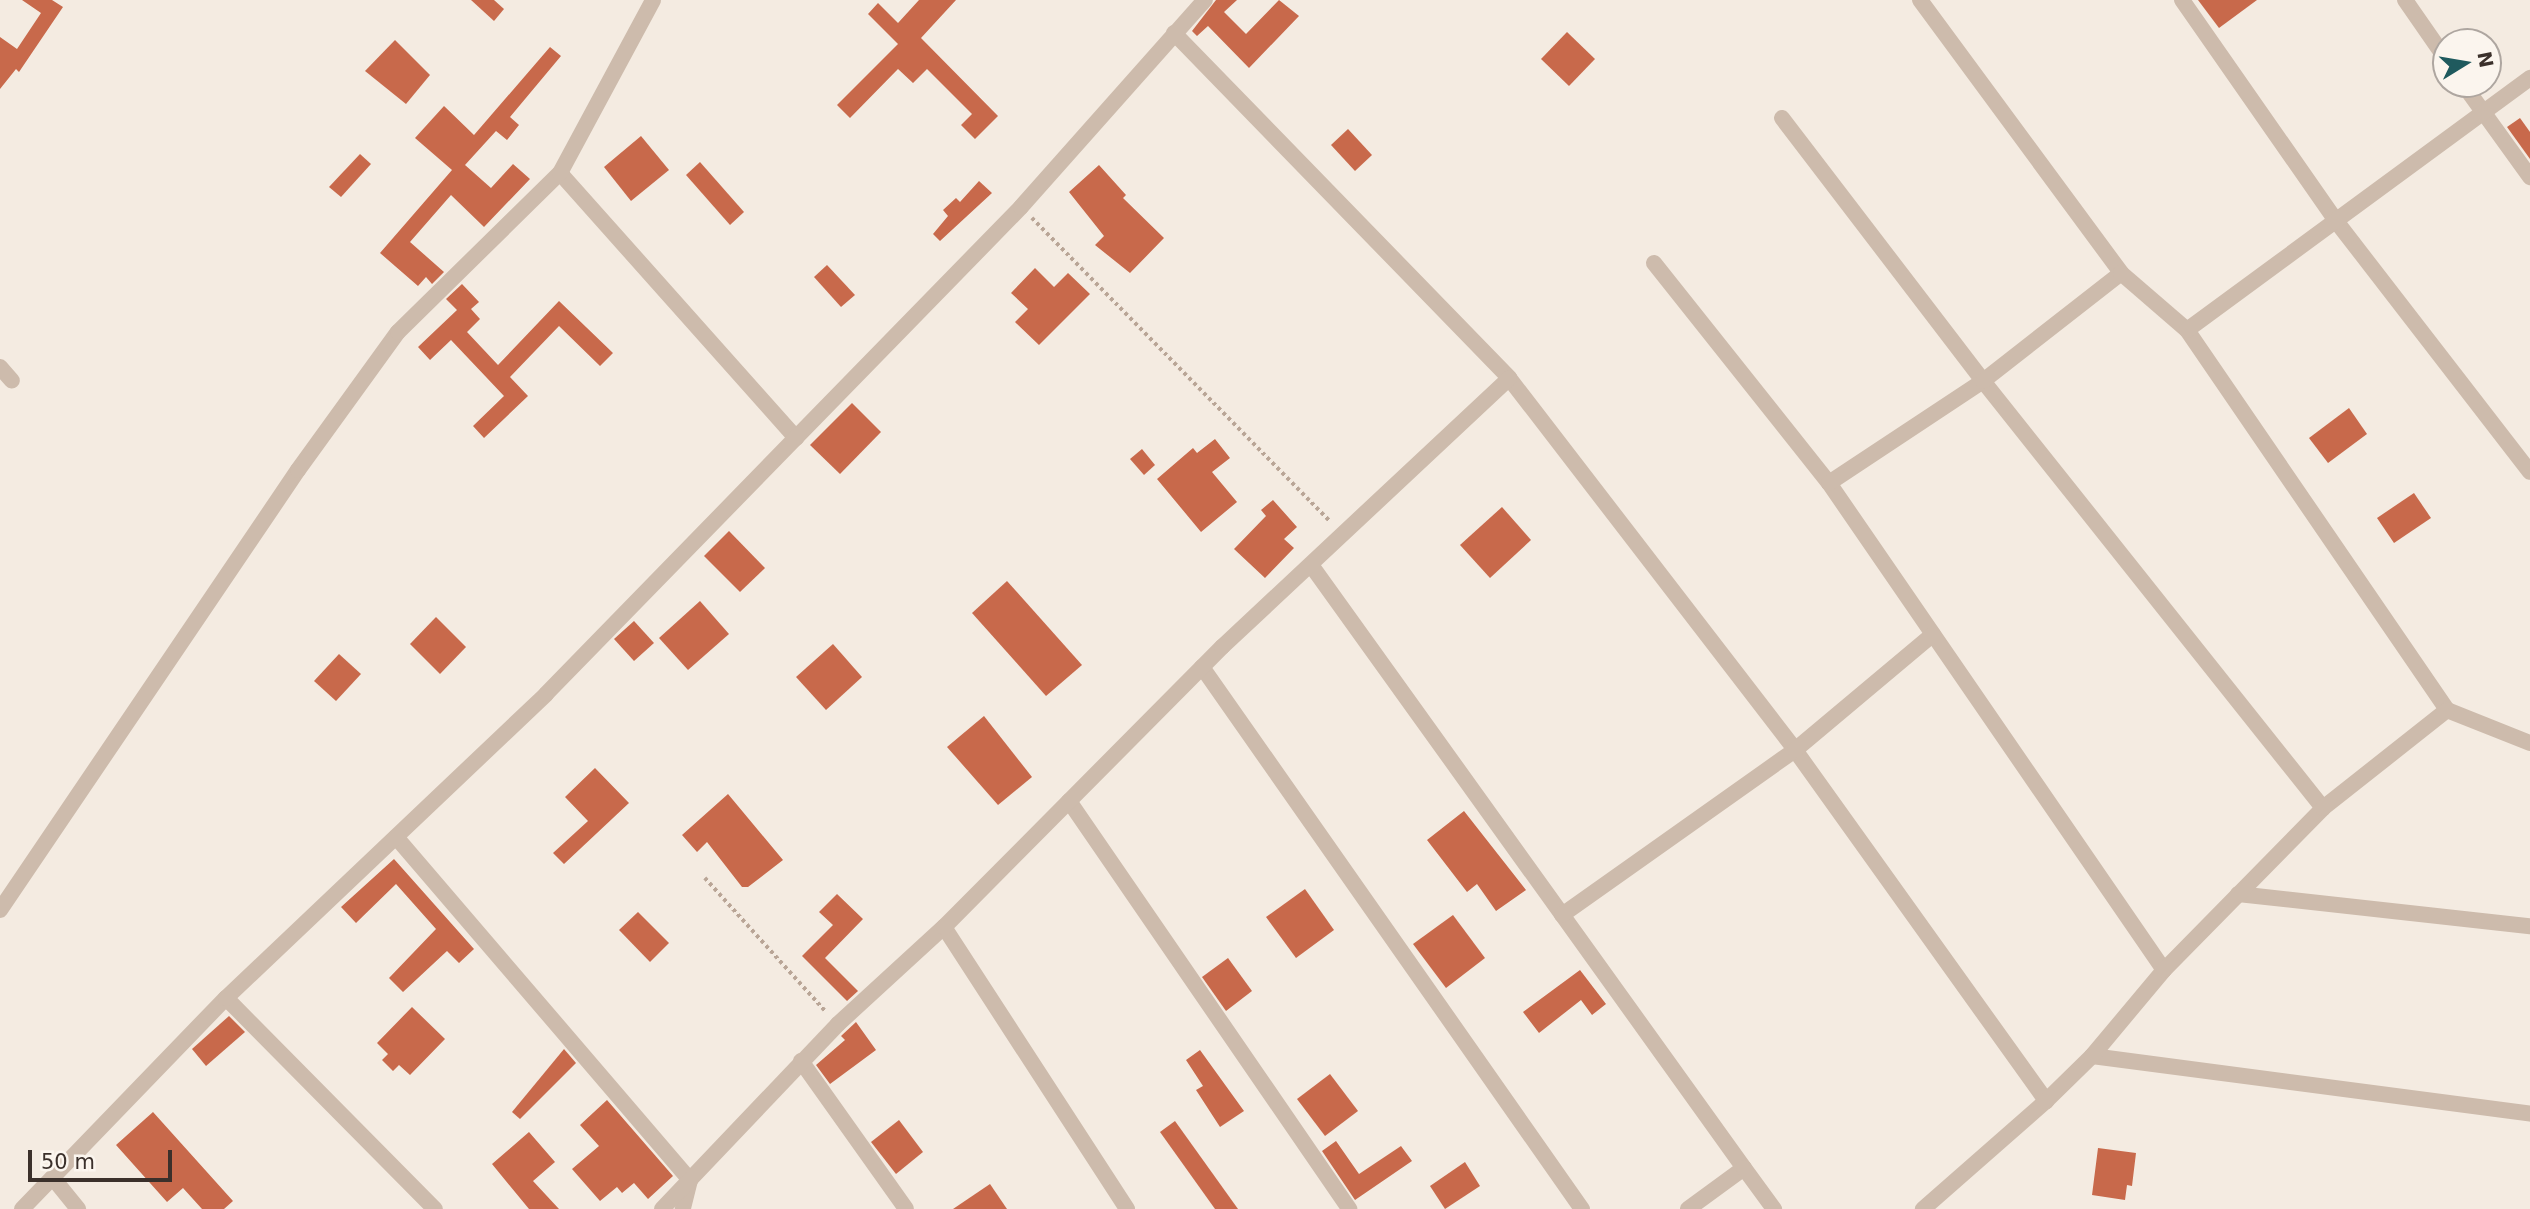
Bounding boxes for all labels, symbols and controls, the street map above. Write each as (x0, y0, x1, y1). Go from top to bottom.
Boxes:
north arrow (2432, 28, 2502, 98)
text: N (2473, 49, 2498, 69)
scale bar (32, 1136, 175, 1180)
text: 50 m (41, 1150, 95, 1174)

